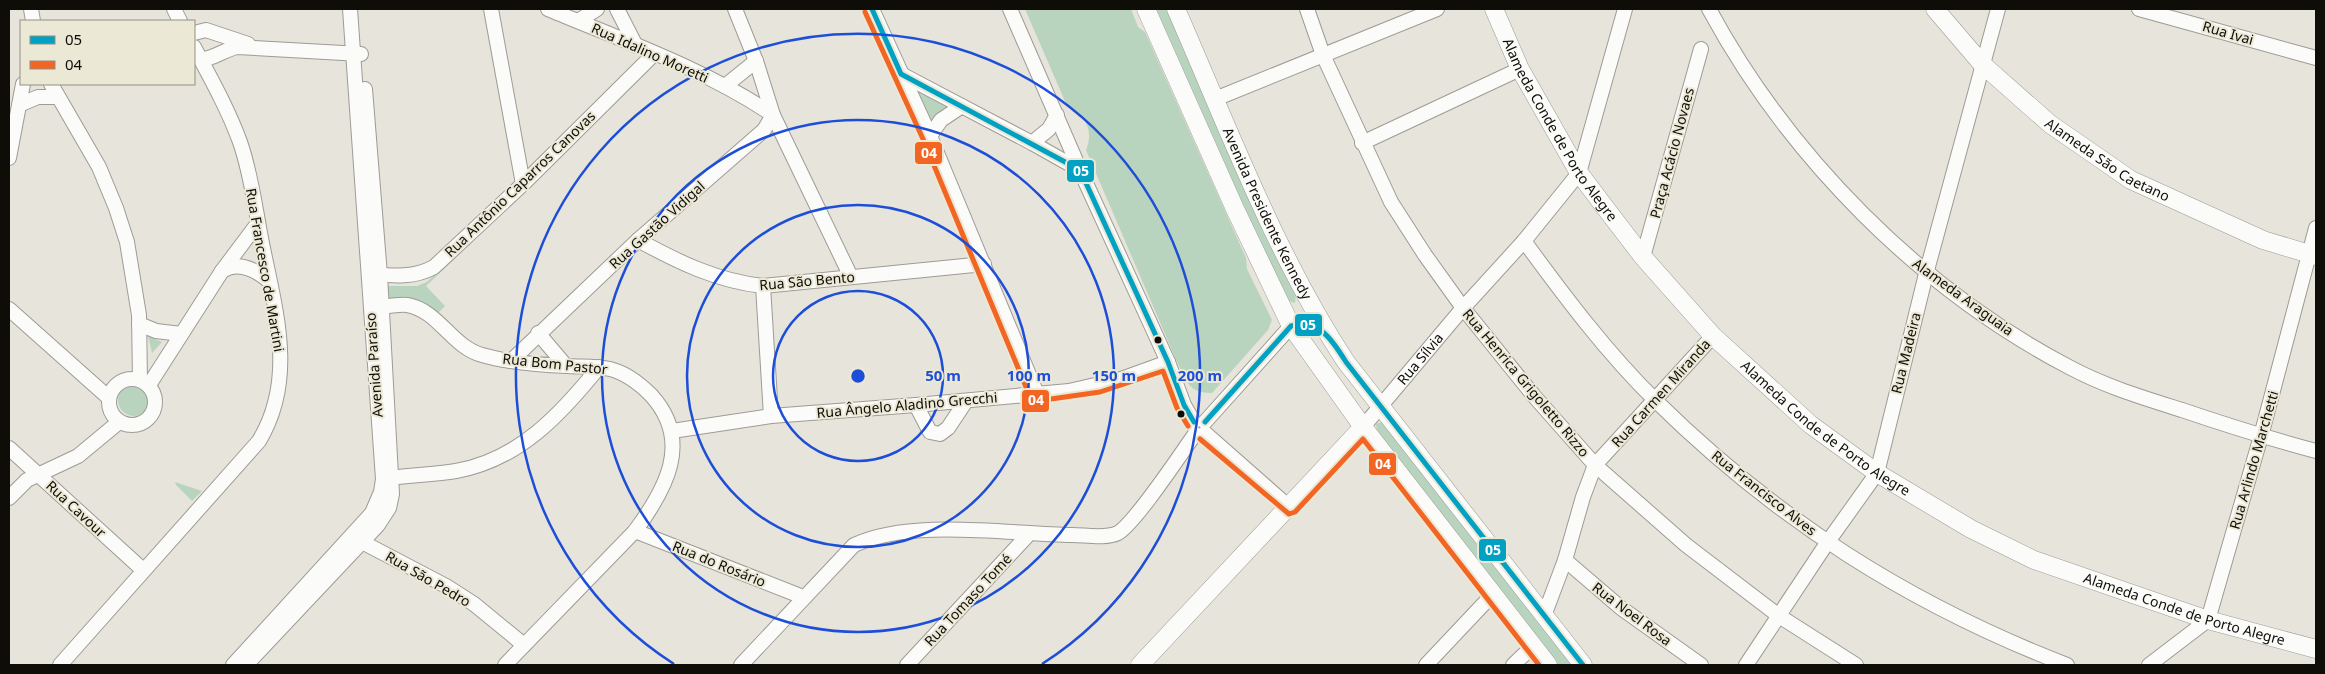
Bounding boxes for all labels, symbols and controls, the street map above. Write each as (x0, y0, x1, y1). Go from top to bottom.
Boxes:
street label: Rua Ivai (2200, 16, 2256, 49)
street label: Rua Idalino Moretti (589, 18, 712, 87)
legend (20, 20, 195, 85)
text: 05 (65, 29, 82, 49)
street label: Alameda Conde de Porto Alegre (1499, 35, 1622, 225)
text: 04 (65, 54, 83, 74)
street label: Praça Acácio Novaes (1645, 85, 1698, 220)
street label: Rua Antônio Caparros Canovas (440, 106, 599, 261)
street label: Alameda São Caetano (2042, 114, 2173, 205)
street label: Avenida Presidente Kennedy (1219, 124, 1317, 303)
line badge: 04 (914, 141, 943, 165)
text: 04 (921, 143, 937, 162)
line badge: 05 (1066, 159, 1095, 183)
text: 05 (1073, 161, 1089, 180)
street label: Rua Gastão Vidigal (605, 176, 709, 273)
street label: Rua Francesco de Martini (242, 187, 289, 353)
street label: Alameda Araguaia (1909, 254, 2018, 340)
street label: Rua São Bento (758, 267, 855, 294)
street label: Rua Henrica Grigoletto Rizzo (1459, 305, 1594, 461)
street label: Rua Madeira (1886, 310, 1925, 395)
street label: Avenida Paraíso (360, 312, 387, 418)
line badge: 05 (1294, 313, 1323, 337)
text: 05 (1300, 315, 1316, 334)
street label: Rua Sílvia (1393, 329, 1447, 389)
unlabelled marker (1153, 335, 1163, 345)
street label: Rua Carmen Miranda (1607, 335, 1714, 451)
street label: Rua Bom Pastor (502, 349, 609, 378)
street label: Alameda Conde de Porto Alegre (1737, 356, 1914, 500)
text: 50 m (925, 365, 961, 385)
text: 100 m (1007, 365, 1051, 385)
text: 150 m (1092, 365, 1136, 385)
text: 200 m (1178, 365, 1222, 385)
centre of rings (849, 367, 867, 385)
street label: Rua Ângelo Aladino Grecchi (816, 387, 998, 422)
street label: Rua Arlindo Marchetti (2225, 388, 2282, 531)
line badge: 04 (1021, 389, 1050, 413)
text: 04 (1028, 390, 1044, 409)
unlabelled marker (1176, 409, 1186, 419)
street label: Rua Francisco Alves (1708, 446, 1821, 540)
line badge: 04 (1368, 452, 1397, 476)
text: 04 (1375, 454, 1391, 473)
street label: Rua Cavour (42, 476, 111, 541)
street label: Rua do Rosário (670, 536, 769, 591)
line badge: 05 (1478, 538, 1507, 562)
text: 05 (1485, 540, 1501, 559)
street label: Rua São Pedro (382, 546, 474, 611)
street label: Rua Tomaso Tomé (920, 549, 1016, 650)
street label: Alameda Conde de Porto Alegre (2081, 568, 2287, 649)
street label: Rua Noel Rosa (1589, 577, 1676, 650)

